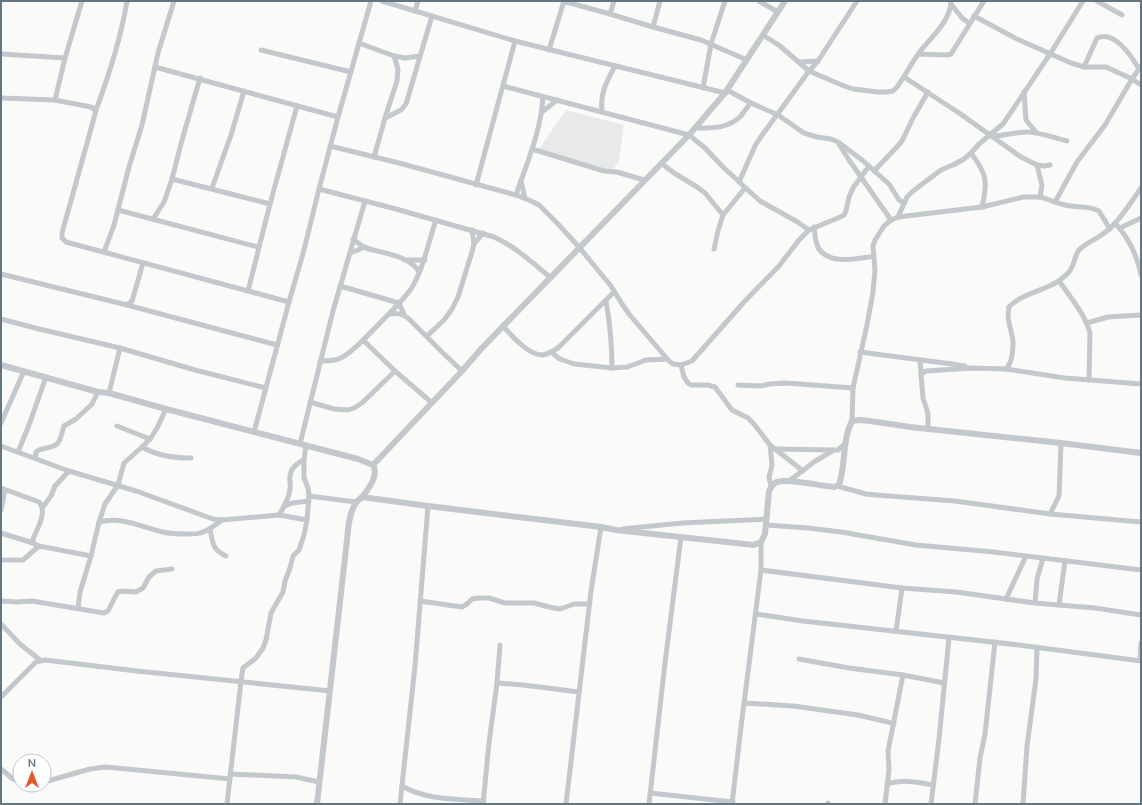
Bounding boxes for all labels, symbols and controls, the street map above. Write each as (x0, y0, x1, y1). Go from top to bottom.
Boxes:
north arrow (12, 753, 52, 793)
text: N (28, 756, 36, 770)

